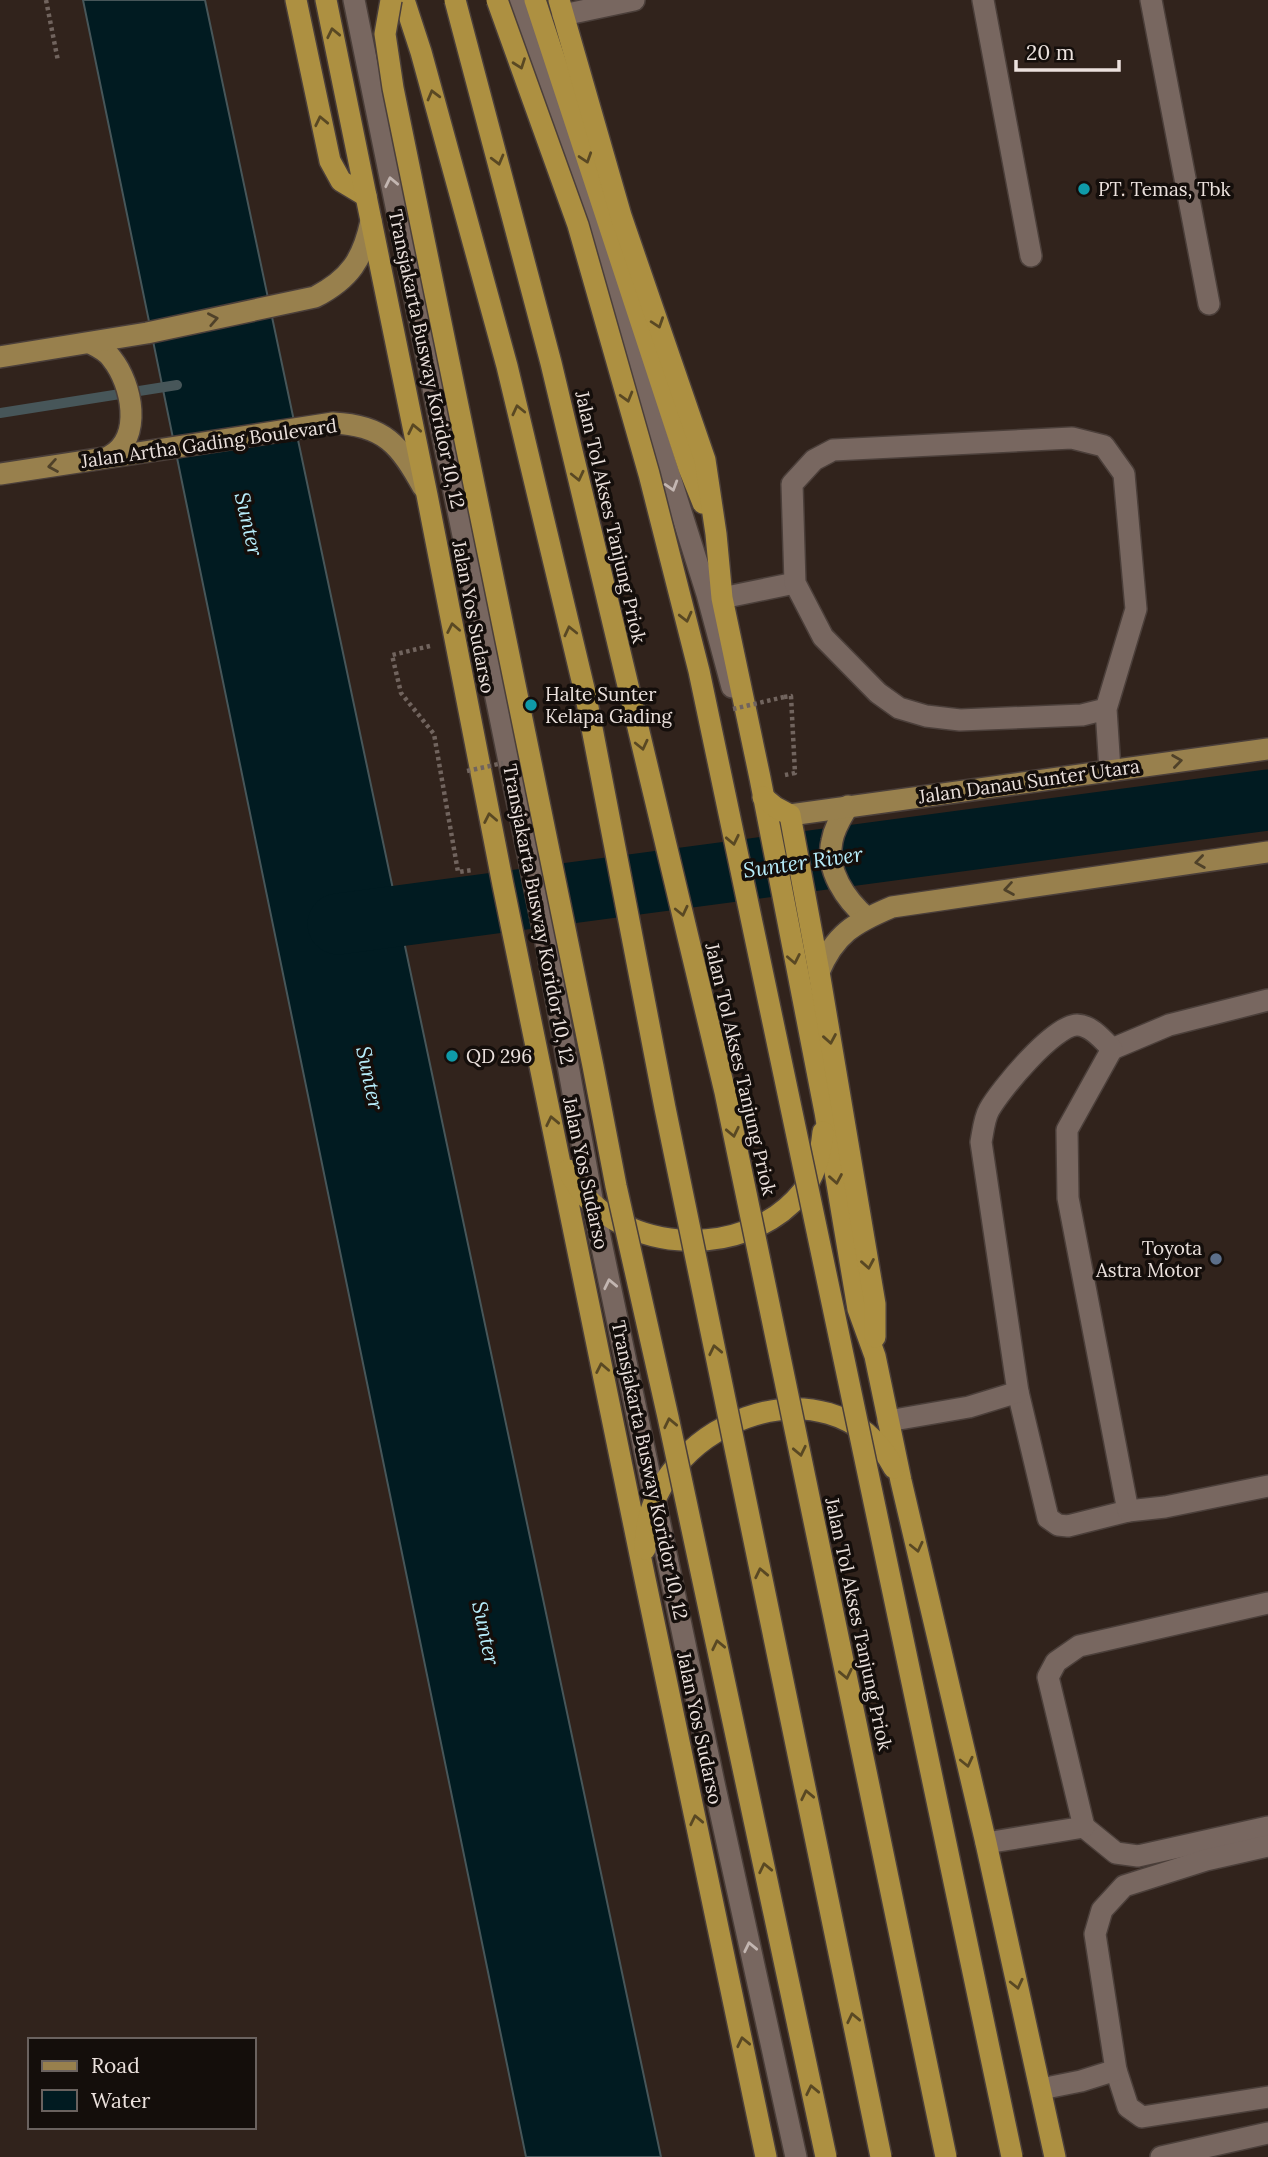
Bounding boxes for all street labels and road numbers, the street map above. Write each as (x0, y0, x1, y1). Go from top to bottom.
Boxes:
street label: Transjakarta Busway Koridor 10, 12 (384, 207, 470, 511)
street label: Jalan Tol Akses Tanjung Priok (570, 387, 652, 646)
street label: Jalan Artha Gading Boulevard (78, 413, 339, 473)
street label: Jalan Yos Sudarso (447, 538, 501, 695)
street label: Jalan Danau Sunter Utara (916, 754, 1141, 809)
street label: Transjakarta Busway Koridor 10, 12 (498, 762, 580, 1066)
street label: Jalan Tol Akses Tanjung Priok (700, 939, 782, 1198)
street label: Jalan Yos Sudarso (558, 1094, 614, 1251)
street label: Transjakarta Busway Koridor 10, 12 (607, 1318, 693, 1622)
street label: Jalan Tol Akses Tanjung Priok (820, 1494, 898, 1754)
street label: Jalan Yos Sudarso (672, 1649, 728, 1806)

